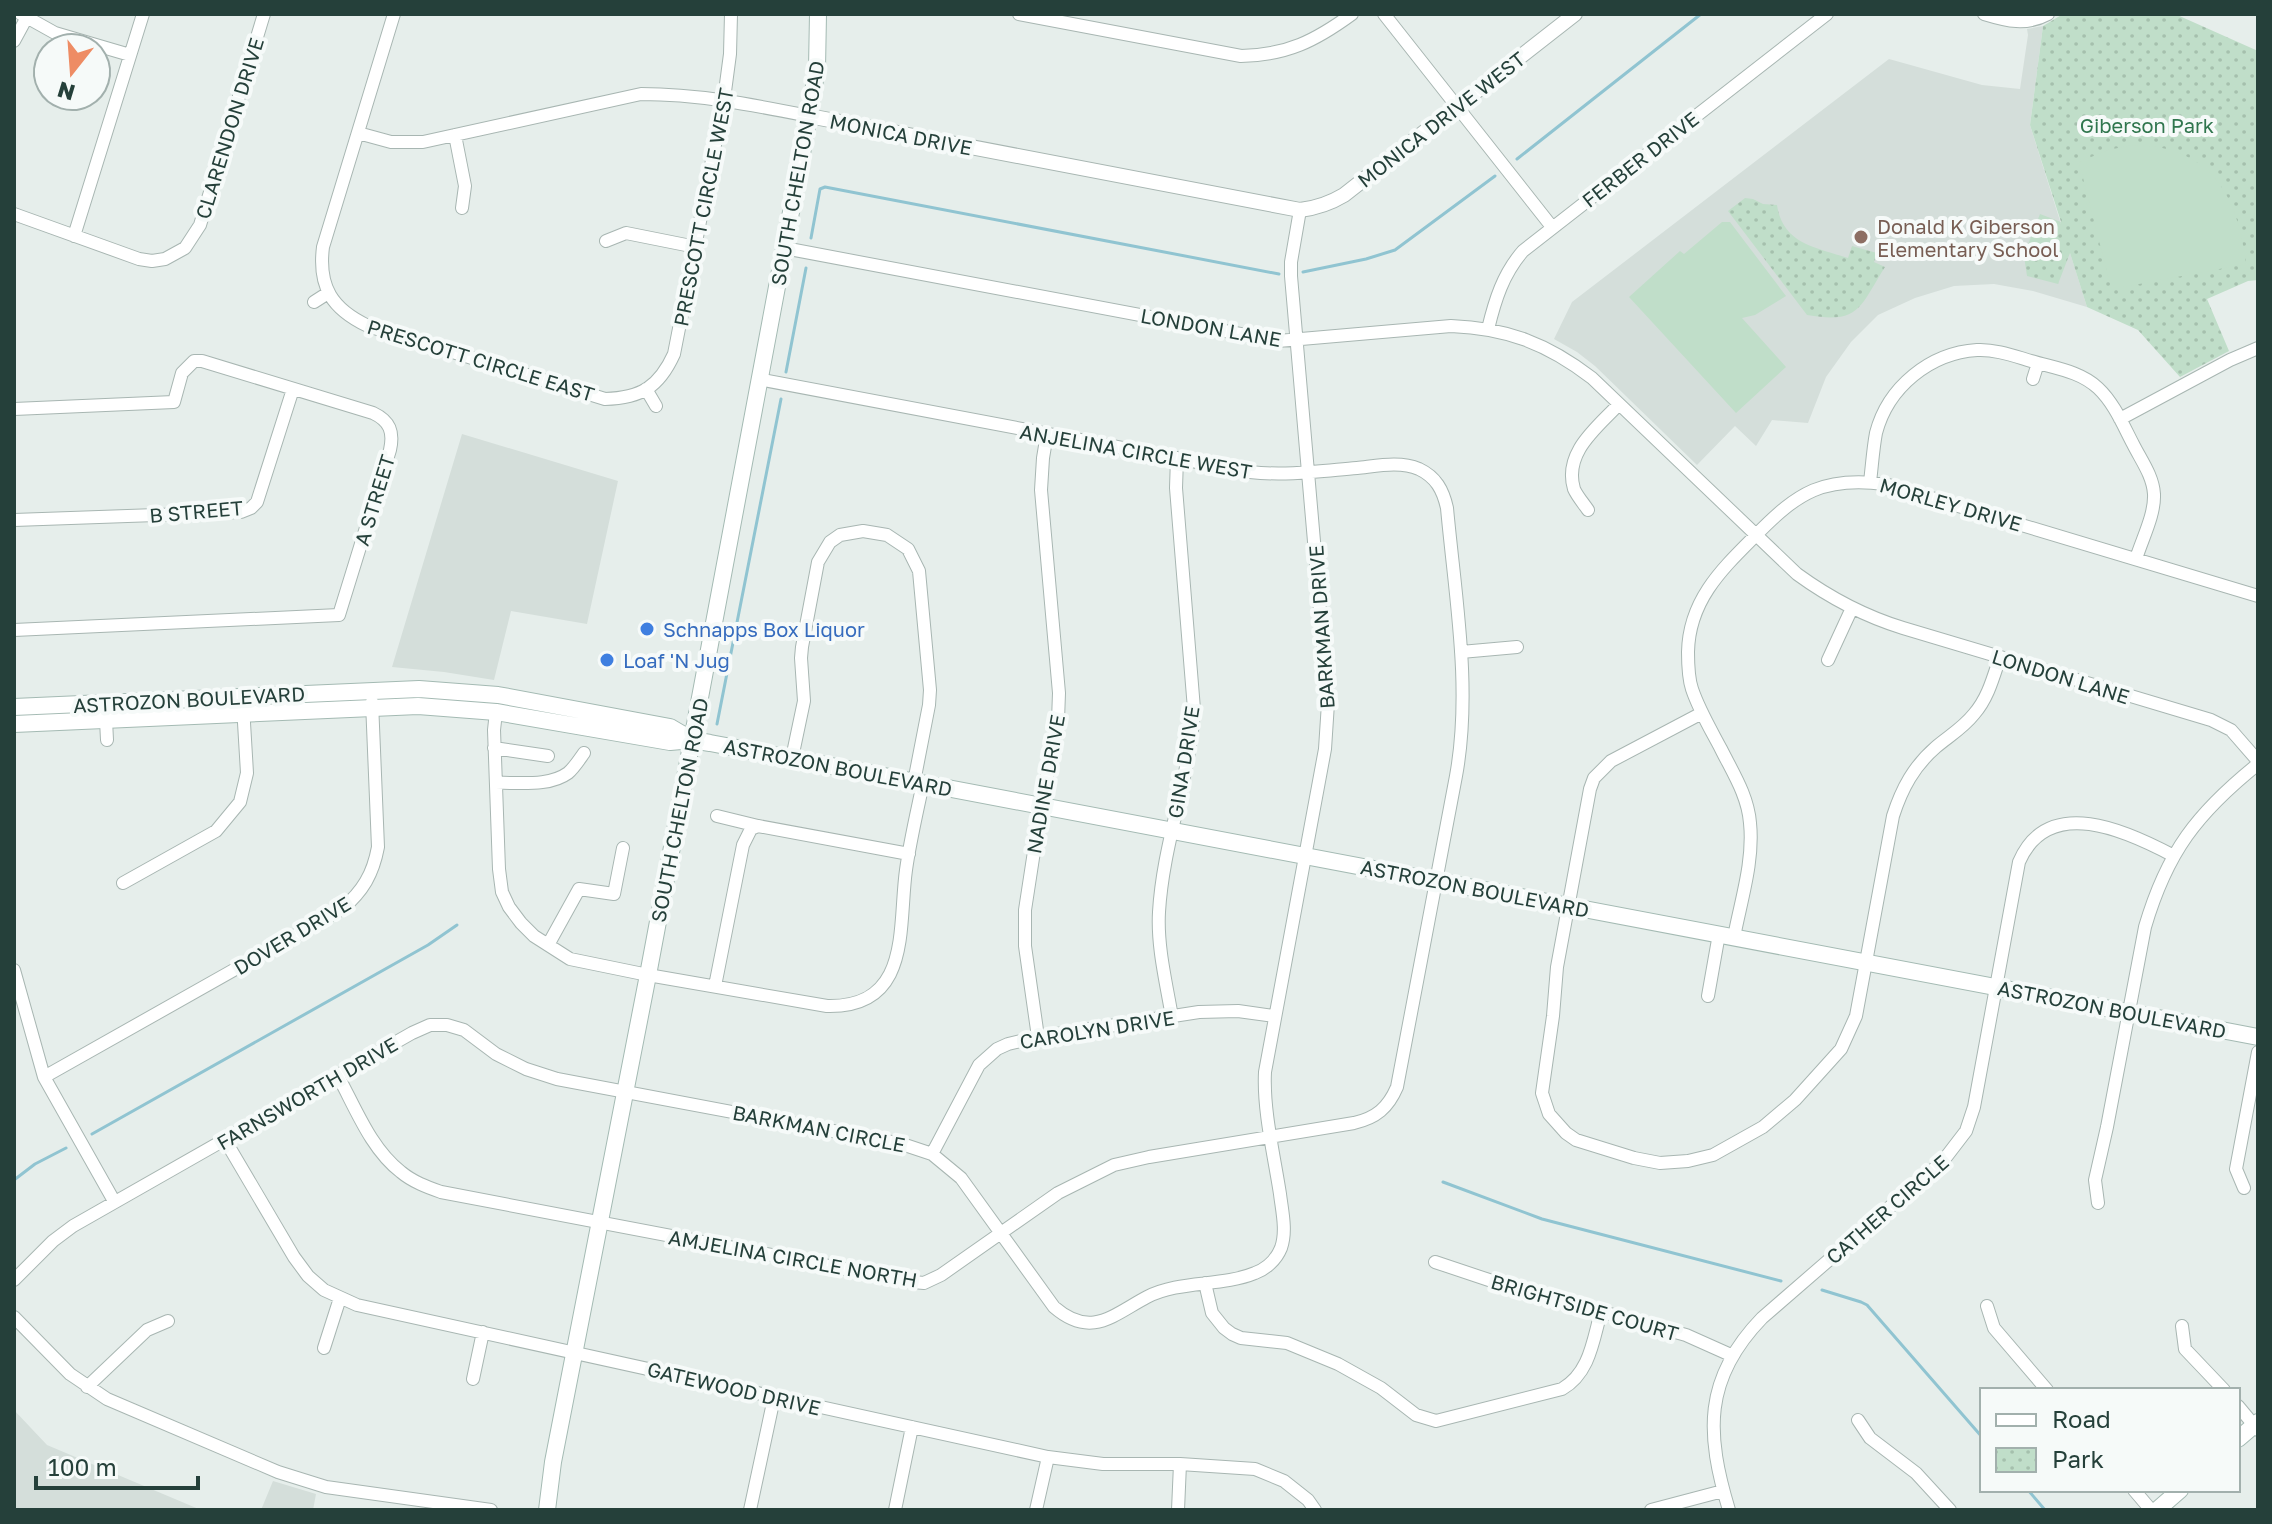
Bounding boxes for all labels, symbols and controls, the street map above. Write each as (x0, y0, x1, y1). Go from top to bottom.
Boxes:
north arrow (32, 32, 112, 112)
street label: CLARENDON DRIVE (190, 34, 268, 222)
street label: MONICA DRIVE WEST (1352, 46, 1530, 192)
street label: SOUTH CHELTON ROAD (765, 59, 829, 287)
text: N (54, 76, 78, 107)
street label: PRESCOTT CIRCLE WEST (668, 86, 738, 328)
street label: FERBER DRIVE (1577, 106, 1703, 212)
street label: MONICA DRIVE (828, 108, 974, 160)
park label: Giberson Park (2080, 113, 2214, 137)
place label: Donald K Giberson Elementary School (1877, 214, 2059, 261)
marker: Donald K Giberson Elementary School (1852, 228, 1870, 246)
street label: LONDON LANE (1139, 303, 1283, 351)
street label: PRESCOTT CIRCLE EAST (364, 314, 598, 406)
street label: ANJELINA CIRCLE WEST (1018, 419, 1254, 483)
street label: A STREET (349, 452, 399, 548)
street label: MORLEY DRIVE (1877, 472, 2025, 536)
street label: B STREET (148, 495, 244, 527)
street label: BARKMAN DRIVE (1303, 544, 1339, 710)
place label: Schnapps Box Liquor (663, 617, 865, 641)
marker: Schnapps Box Liquor (638, 620, 656, 638)
street label: LONDON LANE (1989, 644, 2133, 708)
place label: Loaf 'N Jug (623, 648, 730, 672)
marker: Loaf 'N Jug (598, 651, 616, 669)
street label: ASTROZON BOULEVARD (72, 681, 306, 717)
street label: SOUTH CHELTON ROAD (645, 696, 713, 924)
street label: GINA DRIVE (1162, 704, 1204, 820)
street label: NADINE DRIVE (1021, 713, 1069, 855)
street label: ASTROZON BOULEVARD (722, 733, 954, 801)
street label: ASTROZON BOULEVARD (1359, 854, 1591, 922)
street label: DOVER DRIVE (229, 891, 355, 979)
street label: ASTROZON BOULEVARD (1996, 975, 2228, 1043)
street label: CAROLYN DRIVE (1018, 1005, 1176, 1053)
street label: FARNSWORTH DRIVE (212, 1031, 402, 1155)
street label: BARKMAN CIRCLE (731, 1099, 907, 1157)
street label: CATHER CIRCLE (1821, 1149, 1953, 1269)
street label: AMJELINA CIRCLE NORTH (667, 1224, 919, 1292)
street label: BRIGHTSIDE COURT (1489, 1269, 1681, 1345)
street label: GATEWOOD DRIVE (645, 1356, 823, 1420)
legend (1980, 1388, 2240, 1492)
text: Road (2052, 1404, 2111, 1433)
scale bar (36, 1440, 198, 1490)
text: Park (2052, 1444, 2104, 1473)
text: 100 m (48, 1452, 117, 1481)

